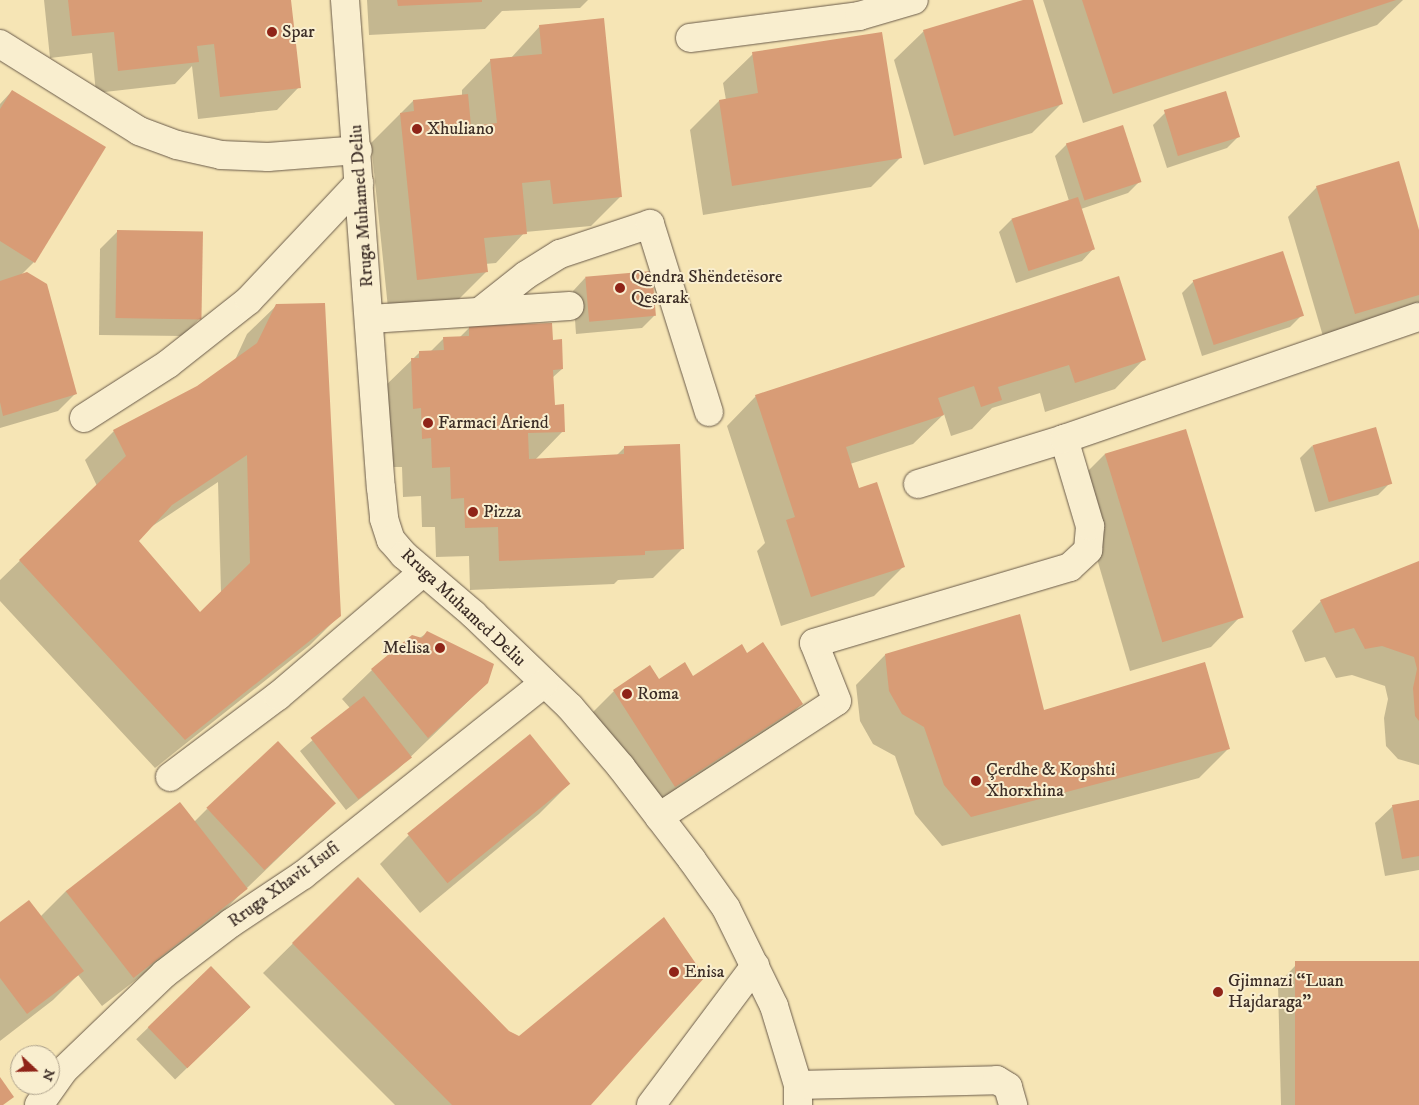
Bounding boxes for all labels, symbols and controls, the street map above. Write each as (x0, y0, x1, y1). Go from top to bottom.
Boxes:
place label: Spar (282, 21, 315, 43)
marker: Spar (266, 26, 278, 38)
place label: Xhuliano (427, 118, 494, 140)
marker: Xhuliano (411, 123, 423, 135)
street label: Rruga Muhamed Deliu (346, 124, 378, 288)
place label: Qendra Shëndetësore Qesarak (631, 267, 782, 310)
marker: Qendra Shëndetësore Qesarak (613, 281, 627, 295)
place label: Farmaci Ariend (438, 412, 549, 434)
marker: Farmaci Ariend (422, 417, 434, 429)
place label: Pizza (483, 501, 521, 523)
marker: Pizza (467, 506, 479, 518)
street label: Rruga Muhamed Deliu (396, 545, 530, 671)
place label: Melisa (383, 637, 430, 659)
marker: Melisa (434, 642, 446, 654)
place label: Roma (637, 683, 679, 705)
marker: Roma (621, 688, 633, 700)
place label: Çerdhe & Kopshti Xhorxhina (986, 760, 1115, 802)
marker: Çerdhe & Kopshti Xhorxhina (970, 775, 982, 787)
street label: Rruga Xhavit Isufi (224, 837, 344, 933)
place label: Enisa (684, 961, 724, 983)
marker: Enisa (668, 966, 680, 978)
place label: Gjimnazi “Luan Hajdaraga” (1228, 971, 1344, 1014)
marker: Gjimnazi “Luan Hajdaraga” (1212, 986, 1224, 998)
north arrow (10, 1045, 60, 1095)
text: N (38, 1066, 59, 1084)

